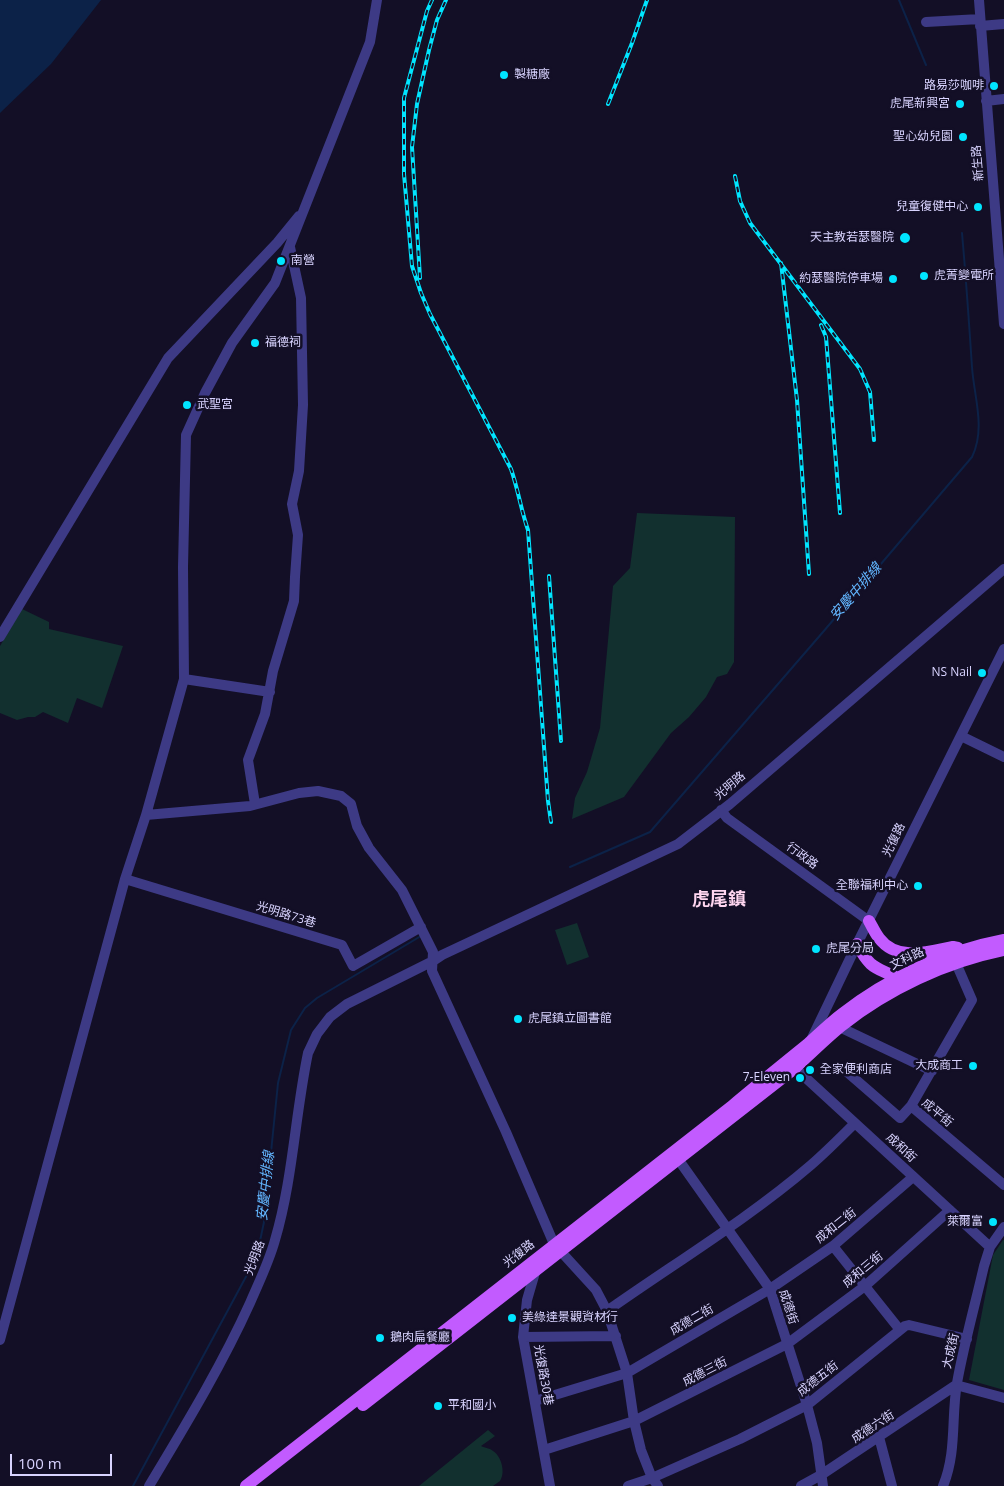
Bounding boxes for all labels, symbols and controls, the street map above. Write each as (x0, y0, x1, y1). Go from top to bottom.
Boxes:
place label: 製糖廠 (514, 68, 550, 82)
marker: 製糖廠 (498, 69, 510, 81)
place label: 路易莎咖啡 (924, 79, 984, 93)
marker: 路易莎咖啡 (988, 80, 1000, 92)
place label: 虎尾新興宮 (890, 97, 950, 111)
marker: 虎尾新興宮 (954, 98, 966, 110)
place label: 聖心幼兒園 (893, 130, 953, 144)
marker: 聖心幼兒園 (957, 131, 969, 143)
street label: 新生路 (969, 144, 987, 182)
place label: 兒童復健中心 (896, 200, 968, 214)
marker: 兒童復健中心 (972, 201, 984, 213)
place label: 天主教若瑟醫院 (810, 231, 894, 245)
marker: 天主教若瑟醫院 (898, 231, 912, 245)
place label: 南營 (291, 254, 315, 268)
marker: 南營 (275, 255, 287, 267)
place label: 虎菁變電所 (934, 269, 994, 283)
marker: 虎菁變電所 (918, 270, 930, 282)
place label: 約瑟醫院停車場 (799, 272, 883, 286)
marker: 約瑟醫院停車場 (887, 273, 899, 285)
place label: 福德祠 (265, 336, 301, 350)
marker: 福德祠 (249, 337, 261, 349)
place label: 武聖宮 (197, 398, 233, 412)
marker: 武聖宮 (181, 399, 193, 411)
water label: 安慶中排線 (827, 560, 885, 624)
place label: NS Nail (932, 666, 972, 680)
marker: NS Nail (976, 667, 988, 679)
street label: 光明路 (712, 769, 748, 803)
street label: 光復路 (880, 821, 908, 859)
street label: 行政路 (783, 840, 821, 872)
place label: 全聯福利中心 (836, 879, 908, 893)
marker: 全聯福利中心 (912, 880, 924, 892)
district label: 虎尾鎮 (692, 889, 746, 911)
street label: 光明路73巷 (254, 899, 318, 931)
place label: 虎尾分局 (826, 942, 874, 956)
marker: 虎尾分局 (810, 943, 822, 955)
street label: 文科路 (888, 945, 926, 973)
place label: 虎尾鎮立圖書館 (528, 1012, 612, 1026)
marker: 虎尾鎮立圖書館 (512, 1013, 524, 1025)
place label: 大成商工 (915, 1059, 963, 1073)
marker: 大成商工 (967, 1060, 979, 1072)
place label: 全家便利商店 (820, 1063, 892, 1077)
marker: 全家便利商店 (804, 1064, 816, 1076)
place label: 7-Eleven (743, 1071, 790, 1085)
marker: 7-Eleven (794, 1072, 806, 1084)
street label: 成平街 (919, 1096, 955, 1130)
street label: 成和街 (883, 1130, 919, 1166)
water label: 安慶中排線 (254, 1150, 278, 1222)
street label: 成和二街 (813, 1206, 859, 1246)
place label: 萊爾富 (947, 1215, 983, 1229)
marker: 萊爾富 (987, 1216, 999, 1228)
street label: 光復路 (500, 1237, 538, 1271)
street label: 光明路 (242, 1239, 268, 1277)
street label: 成和三街 (840, 1249, 886, 1291)
street label: 成德街 (776, 1288, 800, 1326)
street label: 成德二街 (668, 1302, 716, 1338)
place label: 美綠達景觀資材行 (522, 1311, 618, 1325)
marker: 美綠達景觀資材行 (506, 1312, 518, 1324)
place label: 鵝肉扁餐廳 (390, 1331, 450, 1345)
marker: 鵝肉扁餐廳 (374, 1332, 386, 1344)
street label: 大成街 (940, 1332, 962, 1370)
street label: 光復路30巷 (531, 1343, 555, 1407)
street label: 成德三街 (680, 1355, 730, 1389)
street label: 成德五街 (795, 1359, 841, 1399)
place label: 平和國小 (448, 1399, 496, 1413)
marker: 平和國小 (432, 1400, 444, 1412)
street label: 成德六街 (849, 1408, 897, 1446)
scale bar (12, 1444, 115, 1476)
text: 100 m (18, 1453, 62, 1473)

